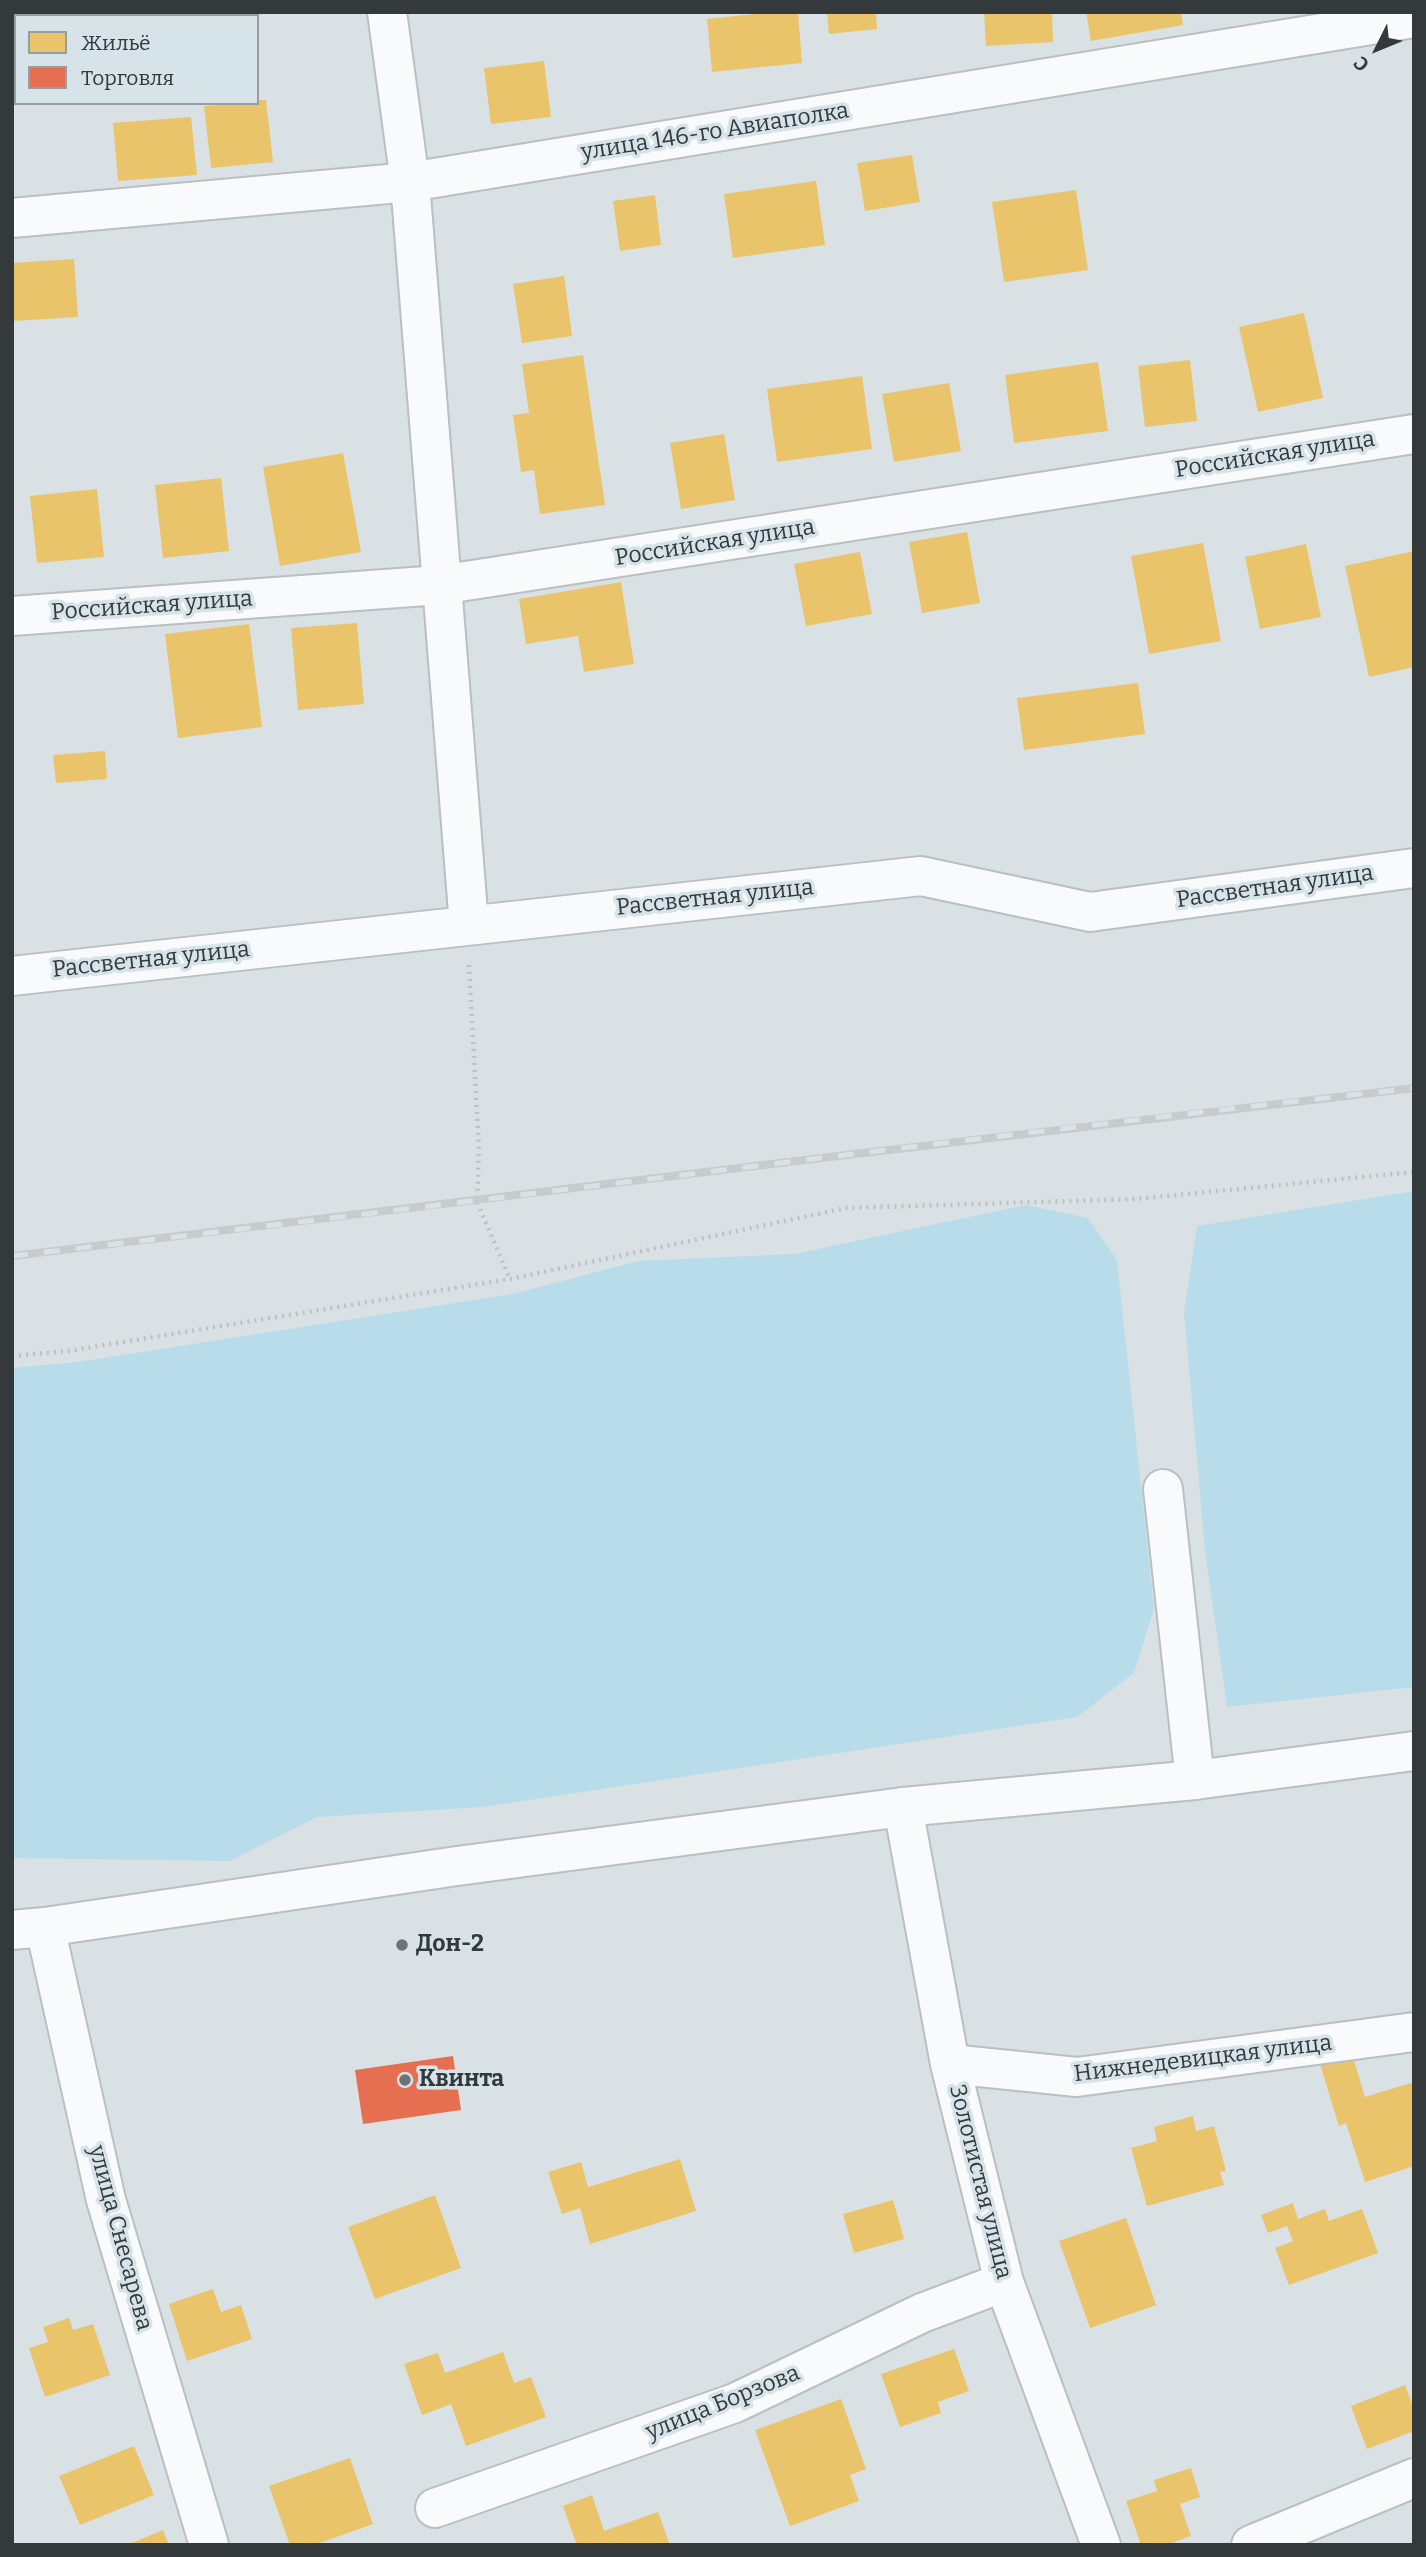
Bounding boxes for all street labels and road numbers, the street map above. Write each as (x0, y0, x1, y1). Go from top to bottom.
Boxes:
street label: улица 146-го Авиаполка (579, 97, 851, 167)
street label: Российская улица (1173, 426, 1377, 484)
street label: Российская улица (613, 514, 817, 572)
street label: Российская улица (50, 585, 254, 627)
street label: Рассветная улица (1175, 860, 1375, 914)
street label: Рассветная улица (615, 874, 815, 922)
street label: Рассветная улица (51, 936, 251, 984)
street label: Нижнедевицкая улица (1072, 2029, 1334, 2089)
street label: Золотистая улица (942, 2082, 1018, 2282)
street label: улица Снесарева (82, 2143, 158, 2333)
street label: улица Борзова (642, 2360, 804, 2446)

